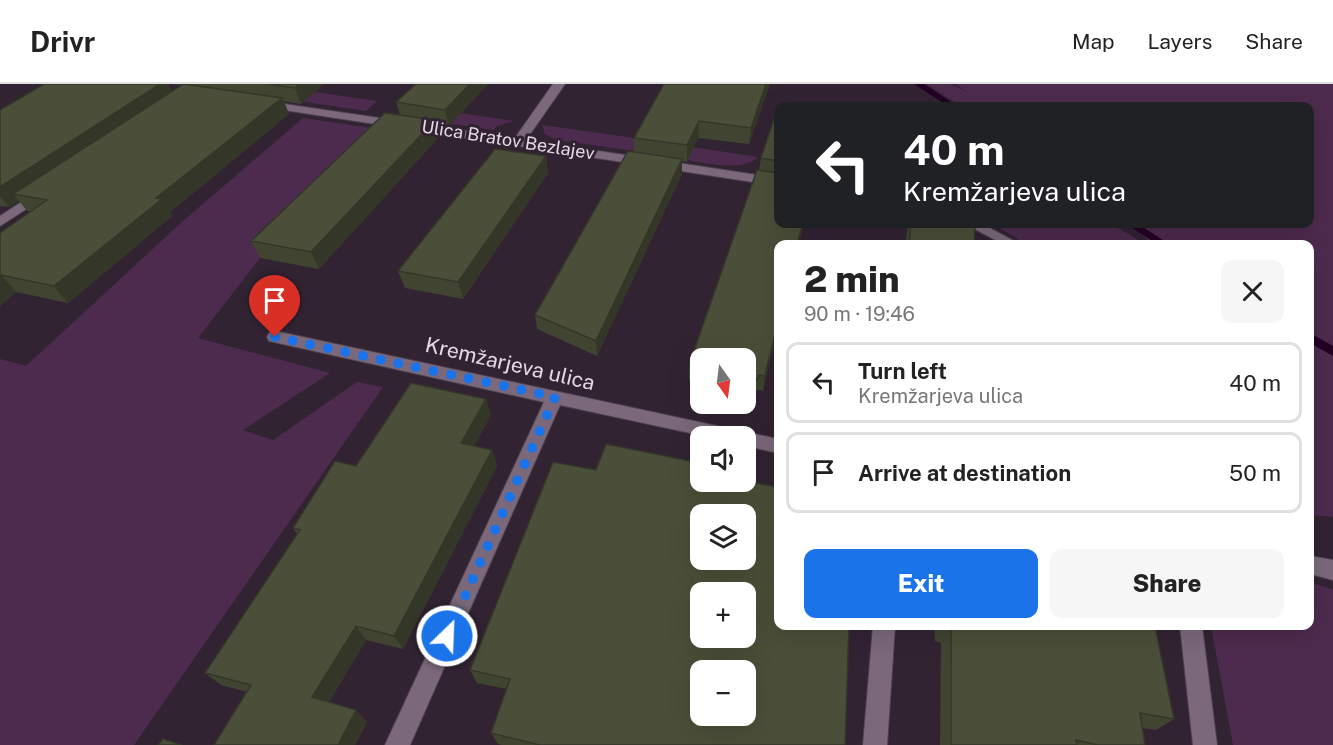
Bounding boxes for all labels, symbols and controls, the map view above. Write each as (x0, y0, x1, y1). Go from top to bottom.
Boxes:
text: Drivr (30, 25, 95, 58)
text: Map (1072, 29, 1115, 54)
text: Layers (1148, 29, 1212, 54)
text: Share (1245, 29, 1303, 54)
street label: Ulica Bratov Bezlajev (420, 115, 596, 164)
text: 40 m (903, 125, 1005, 174)
icon: left (804, 126, 882, 204)
text: Kremžarjeva ulica (903, 175, 1126, 207)
text: 2 min (804, 258, 900, 300)
button: close (1221, 260, 1284, 323)
pin (249, 275, 300, 337)
icon: arrive (258, 284, 291, 317)
text: 90 m · 19:46 (804, 302, 915, 326)
street label: Kremžarjeva ulica (423, 332, 597, 395)
north arrow (690, 348, 756, 414)
map controls (690, 348, 756, 726)
text: Turn left (858, 358, 947, 384)
icon: left (807, 366, 840, 399)
text: 40 m (1229, 370, 1281, 396)
text: Kremžarjeva ulica (858, 384, 1023, 408)
button: sound (690, 426, 756, 492)
icon: arrive (807, 456, 840, 489)
text: Arrive at destination (858, 460, 1071, 486)
text: 50 m (1229, 460, 1281, 486)
button: layers (690, 504, 756, 570)
button: Exit (804, 549, 1038, 618)
button: Share (1050, 549, 1284, 618)
button: + (690, 582, 756, 648)
position arrow (415, 604, 479, 668)
button: − (690, 660, 756, 726)

